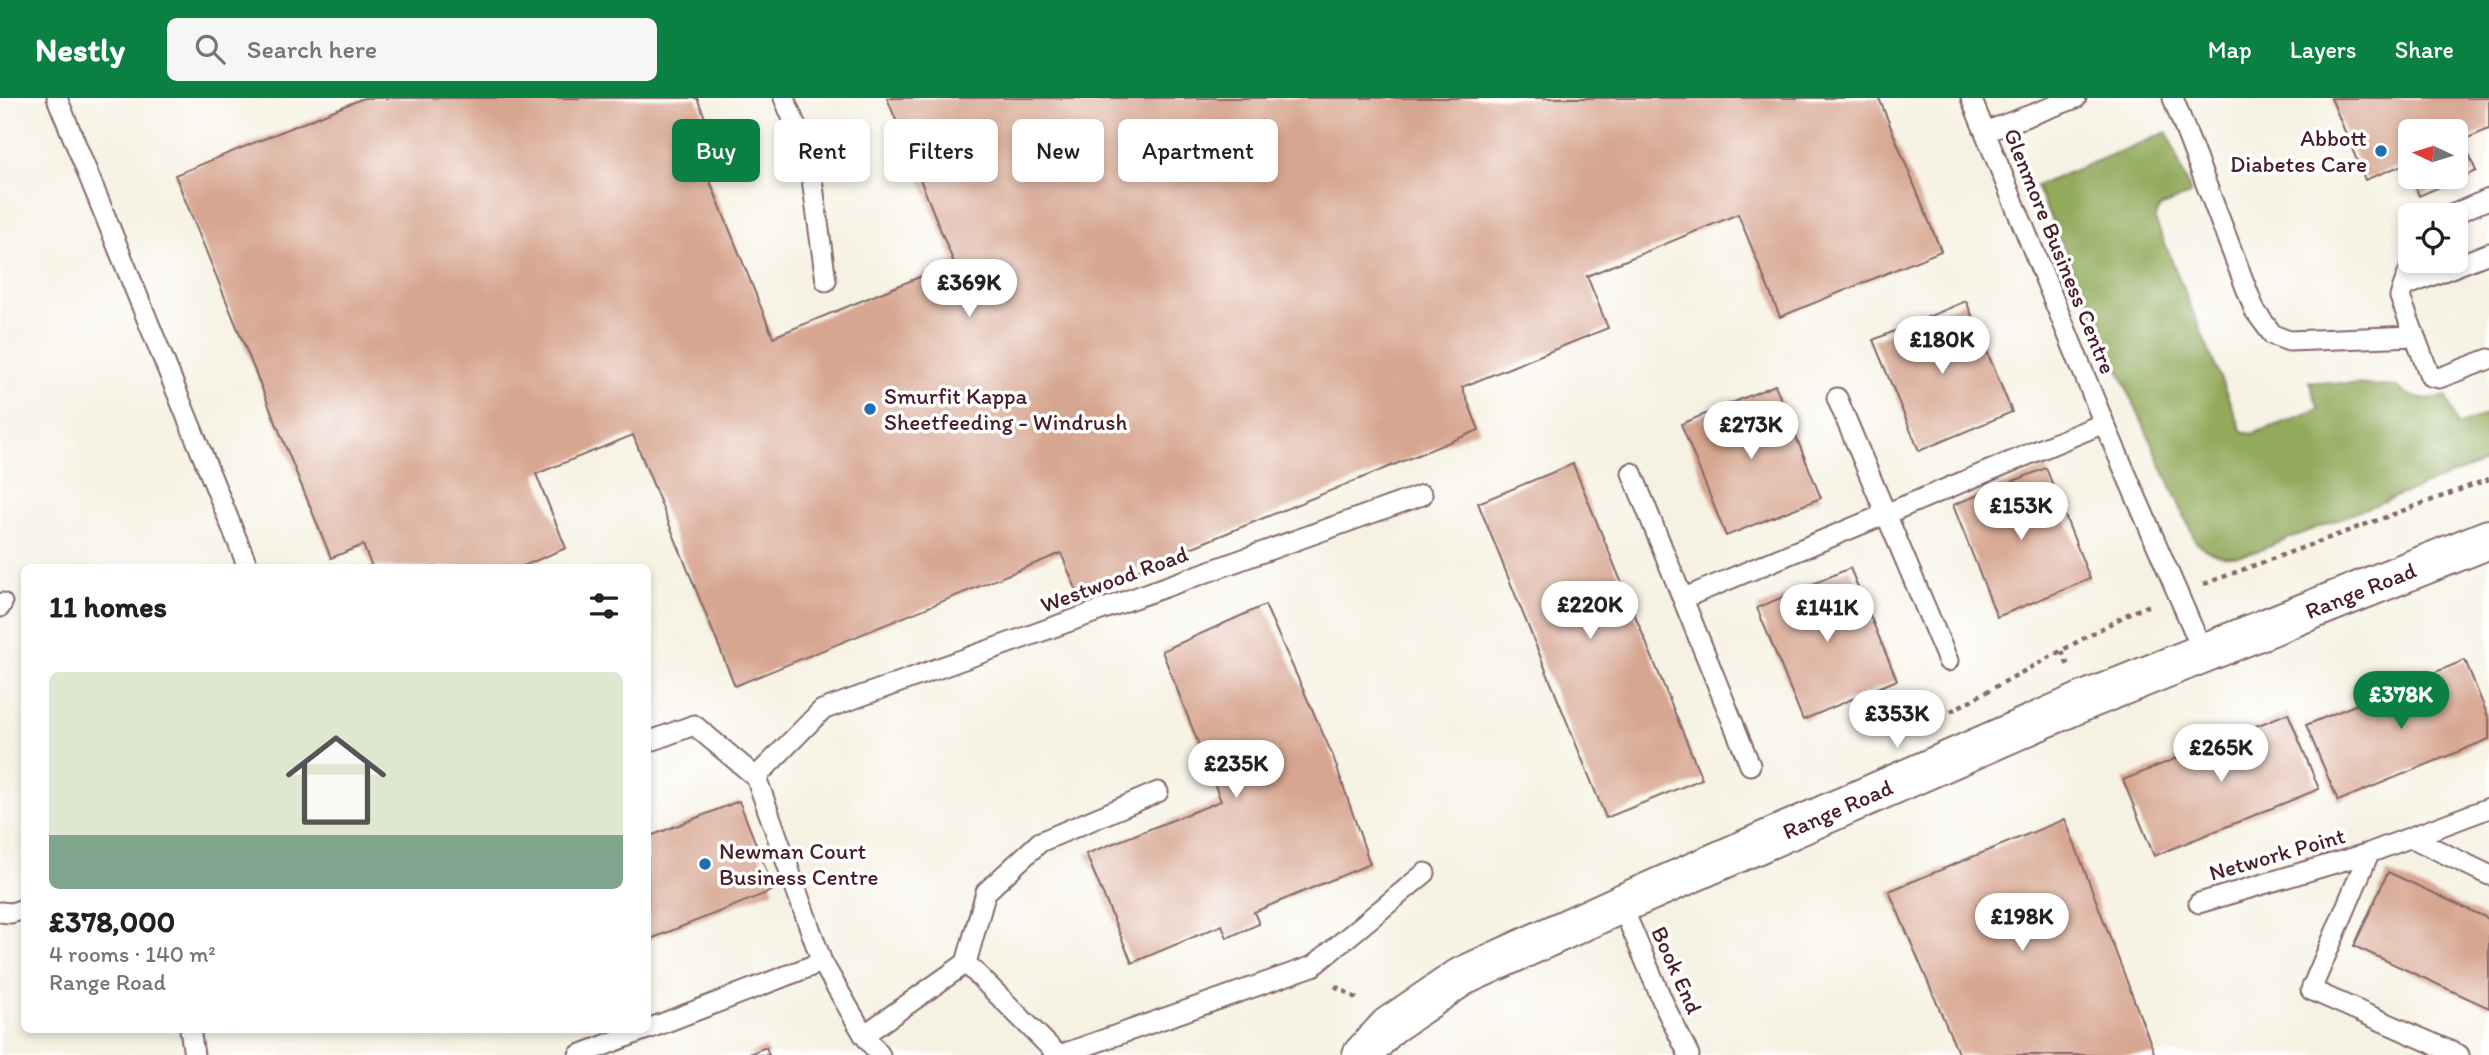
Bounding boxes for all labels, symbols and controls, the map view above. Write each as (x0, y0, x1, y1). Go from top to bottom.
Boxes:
search box (167, 18, 657, 81)
text: Nestly (35, 30, 125, 69)
icon: search (191, 30, 229, 68)
text: Search here (247, 33, 377, 65)
text: Map (2208, 35, 2252, 64)
text: Layers (2290, 35, 2357, 64)
text: Share (2395, 35, 2454, 64)
chip: Buy (672, 119, 760, 182)
chip: Rent (774, 119, 870, 182)
chip: Filters (884, 119, 998, 182)
chip: New (1012, 119, 1104, 182)
chip: Apartment (1118, 119, 1278, 182)
north arrow (2398, 119, 2468, 189)
map controls (2398, 119, 2468, 273)
street label: Glenmore Business Centre (1998, 124, 2122, 378)
place label: Abbott Diabetes Care (2230, 124, 2367, 178)
marker: Abbott Diabetes Care (2373, 143, 2389, 159)
button: locate (2398, 203, 2468, 273)
pin: £369K (920, 260, 1018, 319)
text: £369K (937, 268, 1001, 296)
pin: £180K (1893, 316, 1991, 376)
text: £180K (1910, 325, 1974, 353)
place label: Smurfit Kappa Sheetfeeding - Windrush (884, 382, 1128, 436)
marker: Smurfit Kappa Sheetfeeding - Windrush (862, 401, 878, 417)
pin: £273K (1702, 402, 1800, 461)
text: £273K (1719, 410, 1783, 438)
pin: £153K (1972, 482, 2070, 542)
text: £153K (1990, 491, 2052, 519)
street label: Westwood Road (1037, 539, 1191, 619)
street label: Range Road (2301, 555, 2421, 625)
pin: £220K (1541, 582, 1639, 641)
pin: £141K (1778, 584, 1876, 644)
icon: filters (585, 587, 623, 625)
text: 11 homes (49, 588, 167, 625)
text: £220K (1557, 590, 1623, 618)
text: £141K (1796, 593, 1858, 621)
pin: £378K (2352, 672, 2450, 731)
text: £378K (2369, 680, 2433, 708)
pin: £353K (1848, 690, 1946, 750)
text: £353K (1865, 699, 1929, 727)
icon: home (273, 717, 399, 843)
pin: £265K (2172, 724, 2270, 784)
text: £265K (2189, 733, 2253, 761)
pin: £235K (1187, 740, 1285, 800)
text: £235K (1204, 749, 1268, 777)
street label: Range Road (1778, 773, 1897, 845)
street label: Network Point (2206, 821, 2349, 887)
place label: Newman Court Business Centre (719, 837, 879, 891)
marker: Newman Court Business Centre (697, 856, 713, 872)
pin: £198K (1973, 894, 2071, 953)
text: £198K (1991, 902, 2053, 930)
text: £378,000 (49, 903, 175, 940)
street label: Book End (1645, 922, 1709, 1019)
text: 4 rooms · 140 m² (49, 940, 216, 968)
text: Range Road (49, 968, 166, 996)

